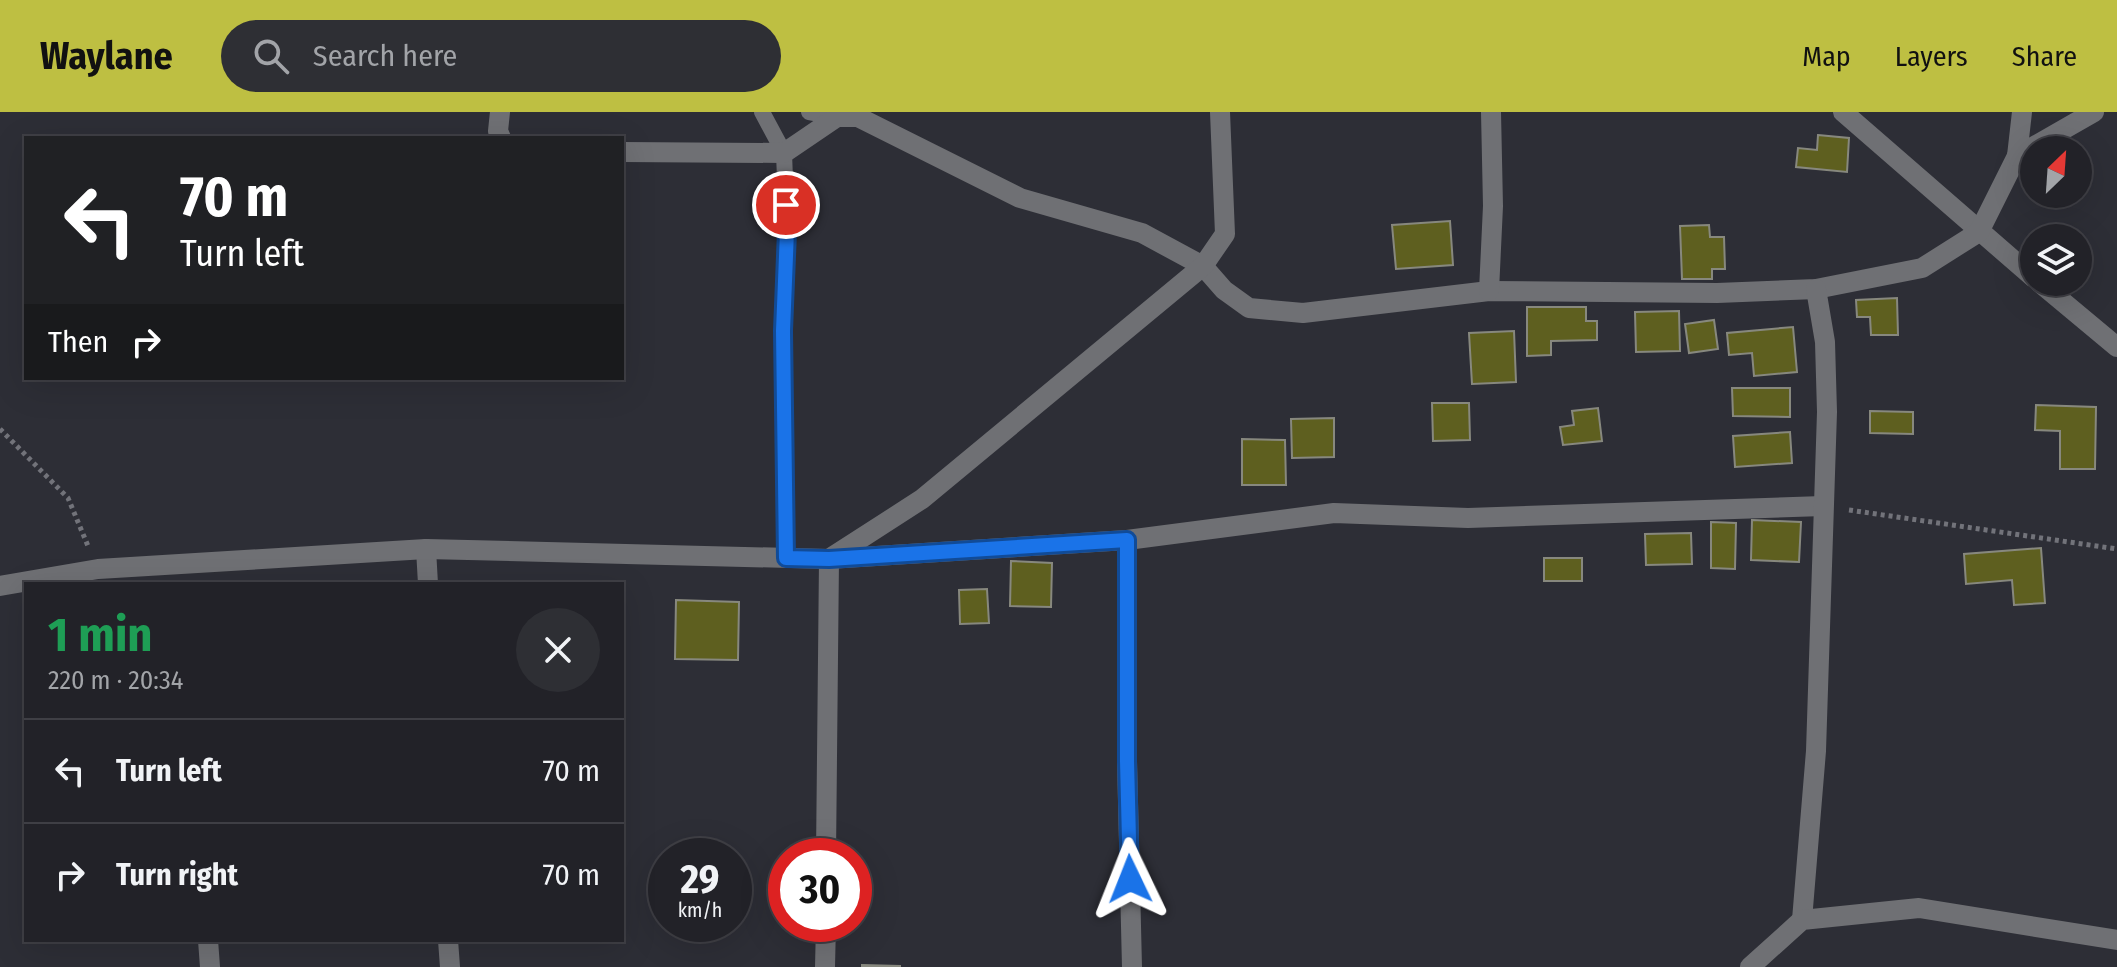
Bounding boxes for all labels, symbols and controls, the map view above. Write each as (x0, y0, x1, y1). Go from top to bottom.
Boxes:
search box (221, 20, 781, 92)
text: Waylane (40, 33, 173, 79)
icon: search (249, 34, 293, 78)
text: Search here (313, 38, 457, 74)
text: Map (1802, 40, 1851, 73)
text: Layers (1895, 40, 1968, 73)
text: Share (2012, 40, 2077, 73)
north arrow (2020, 136, 2092, 208)
map controls (2020, 136, 2092, 296)
text: 70 m (180, 164, 288, 231)
icon: left (48, 168, 152, 272)
pin (752, 171, 820, 239)
icon: arrive (764, 183, 808, 227)
button: layers (2020, 224, 2092, 296)
text: Turn left (180, 232, 304, 276)
icon: right (124, 320, 168, 364)
text: Then (48, 324, 108, 360)
text: 1 min (48, 606, 153, 664)
button: close (516, 608, 600, 692)
text: 220 m · 20:34 (48, 665, 183, 696)
icon: left (48, 749, 92, 793)
text: Turn left (116, 753, 222, 789)
text: 70 m (542, 753, 600, 789)
position arrow (1088, 837, 1172, 921)
speed limit sign: 30 (768, 838, 872, 942)
icon: right (48, 853, 92, 897)
text: 29 (680, 856, 719, 904)
text: Turn right (116, 857, 238, 893)
text: 70 m (542, 857, 600, 893)
text: km/h (678, 898, 722, 922)

